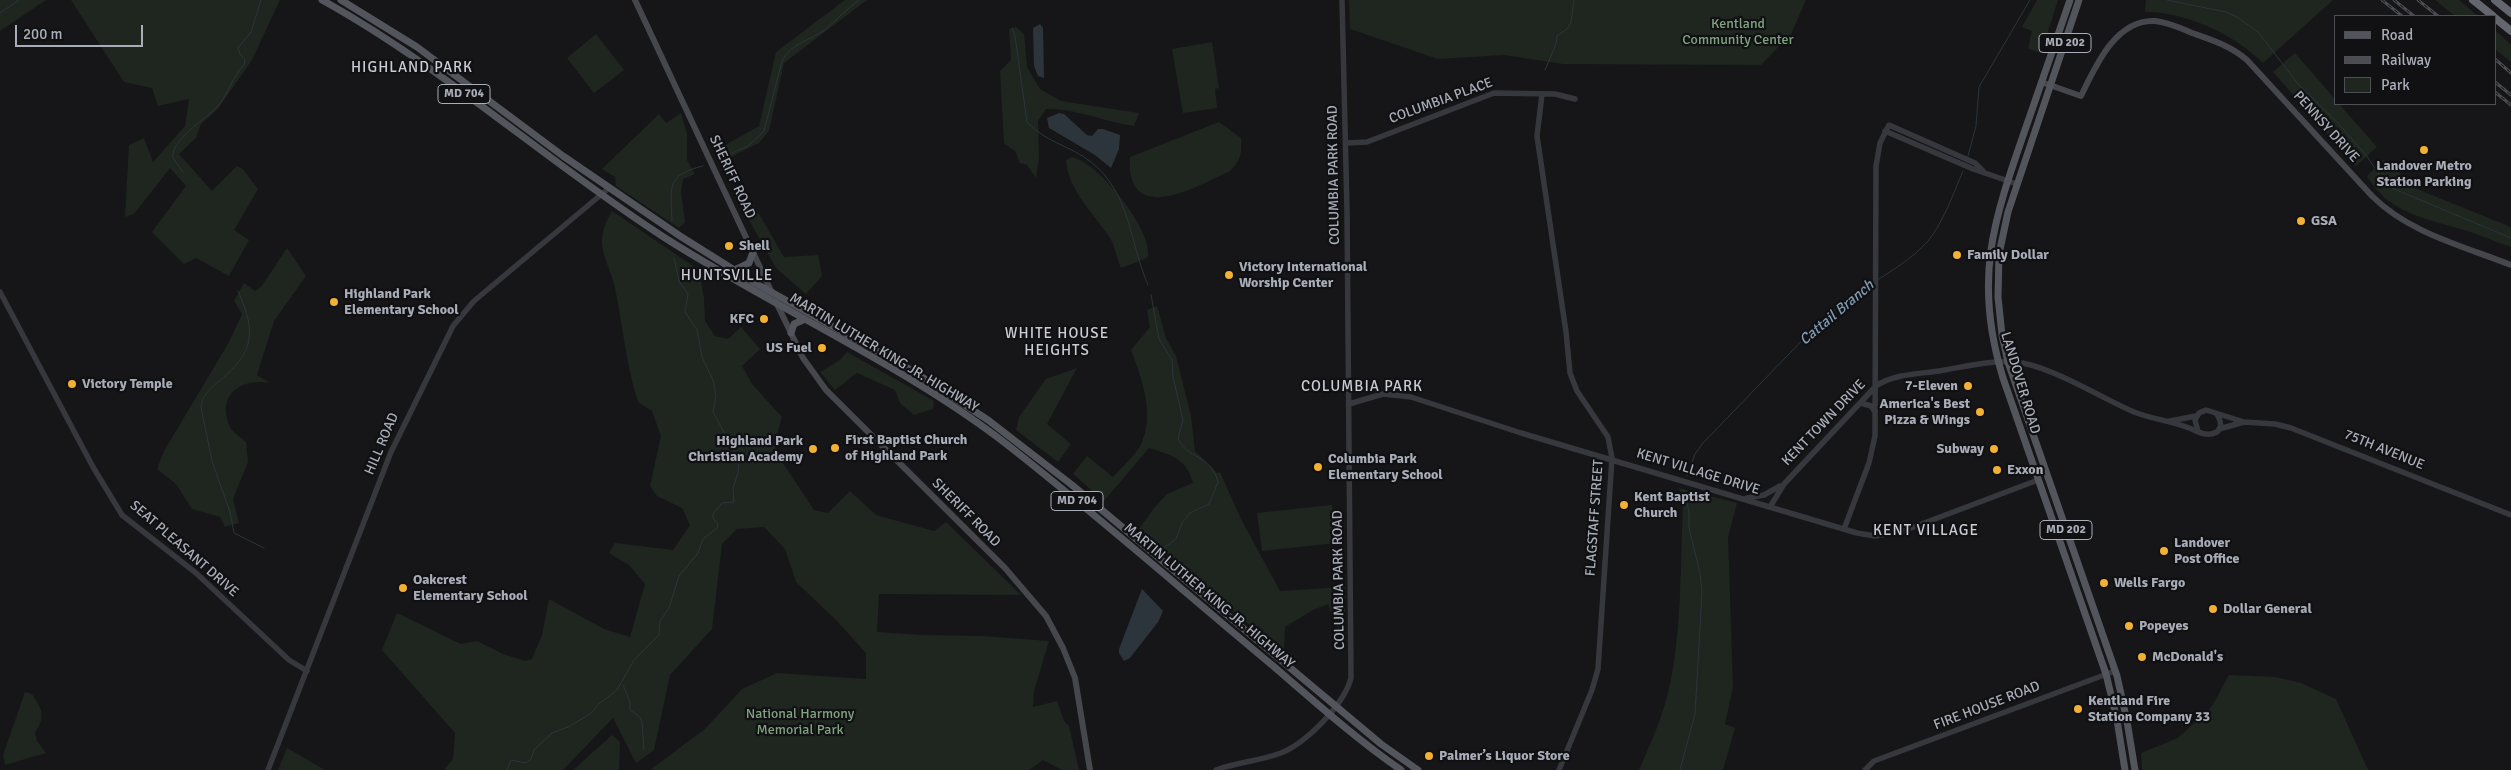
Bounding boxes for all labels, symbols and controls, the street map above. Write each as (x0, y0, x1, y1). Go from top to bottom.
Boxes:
scale bar (18, 15, 145, 47)
legend (2334, 15, 2496, 105)
park label: Kentland Community Center (1682, 16, 1794, 48)
text: 200 m (23, 25, 63, 43)
text: Road (2381, 26, 2413, 44)
road number: MD 202 (2039, 34, 2091, 52)
text: Railway (2381, 51, 2431, 69)
district label: HIGHLAND PARK (349, 59, 475, 77)
street label: COLUMBIA PLACE (1387, 74, 1495, 128)
text: Park (2381, 76, 2410, 94)
road number: MD 704 (438, 85, 490, 104)
street label: PENNSY DRIVE (2290, 88, 2362, 166)
street label: COLUMBIA PARK ROAD (1324, 105, 1344, 245)
street label: SHERIFF ROAD (705, 133, 759, 221)
marker: Landover Metro Station Parking (2418, 144, 2430, 156)
place label: Landover Metro Station Parking (2376, 158, 2472, 190)
place label: GSA (2311, 213, 2337, 229)
marker: GSA (2295, 215, 2307, 227)
place label: Shell (739, 238, 770, 254)
marker: Shell (723, 240, 735, 252)
place label: Family Dollar (1967, 247, 2049, 263)
marker: Family Dollar (1951, 249, 1963, 261)
place label: Victory International Worship Center (1239, 259, 1367, 292)
district label: HUNTSVILLE (680, 267, 774, 285)
marker: Victory International Worship Center (1223, 269, 1235, 281)
water label: Cattail Branch (1796, 277, 1878, 349)
place label: Highland Park Elementary School (344, 286, 459, 318)
street label: MARTIN LUTHER KING JR. HIGHWAY (786, 290, 982, 416)
marker: Highland Park Elementary School (328, 296, 340, 308)
place label: KFC (729, 311, 754, 327)
marker: KFC (758, 313, 770, 325)
district label: WHITE HOUSE HEIGHTS (1003, 325, 1111, 360)
street label: LANDOVER ROAD (1997, 330, 2043, 436)
place label: US Fuel (766, 340, 812, 356)
marker: US Fuel (816, 342, 828, 354)
place label: Victory Temple (82, 376, 173, 392)
street label: KENT TOWN DRIVE (1779, 376, 1869, 470)
marker: Victory Temple (66, 378, 78, 390)
district label: COLUMBIA PARK (1299, 378, 1425, 396)
place label: 7-Eleven (1905, 378, 1958, 394)
marker: 7-Eleven (1962, 380, 1974, 392)
place label: America's Best Pizza & Wings (1879, 396, 1970, 428)
marker: America's Best Pizza & Wings (1974, 406, 1986, 418)
street label: HILL ROAD (361, 410, 403, 478)
street label: 75TH AVENUE (2341, 426, 2427, 474)
place label: First Baptist Church of Highland Park (845, 432, 967, 464)
place label: Highland Park Christian Academy (688, 433, 803, 466)
place label: Subway (1937, 441, 1984, 457)
marker: First Baptist Church of Highland Park (829, 442, 841, 454)
marker: Highland Park Christian Academy (807, 443, 819, 455)
marker: Subway (1988, 443, 2000, 455)
street label: KENT VILLAGE DRIVE (1634, 445, 1762, 499)
place label: Columbia Park Elementary School (1328, 451, 1443, 484)
street label: FLAGSTAFF STREET (1583, 459, 1607, 577)
marker: Columbia Park Elementary School (1312, 461, 1324, 473)
place label: Exxon (2007, 462, 2043, 478)
marker: Exxon (1991, 464, 2003, 476)
street label: SHERIFF ROAD (928, 475, 1004, 551)
place label: Kent Baptist Church (1634, 489, 1710, 522)
road number: MD 704 (1051, 492, 1103, 511)
street label: SEAT PLEASANT DRIVE (126, 497, 242, 601)
marker: Kent Baptist Church (1618, 499, 1630, 511)
street label: COLUMBIA PARK ROAD (1329, 510, 1349, 650)
street label: MARTIN LUTHER KING JR. HIGHWAY (1120, 520, 1298, 672)
road number: MD 202 (2040, 520, 2092, 540)
district label: KENT VILLAGE (1872, 522, 1980, 540)
place label: Landover Post Office (2174, 535, 2239, 568)
marker: Landover Post Office (2158, 545, 2170, 557)
place label: Oakcrest Elementary School (413, 572, 528, 604)
place label: Wells Fargo (2114, 575, 2185, 591)
marker: Wells Fargo (2098, 577, 2110, 589)
marker: Oakcrest Elementary School (397, 582, 409, 594)
place label: Dollar General (2223, 601, 2312, 617)
marker: Dollar General (2207, 603, 2219, 615)
place label: Popeyes (2139, 618, 2189, 634)
marker: Popeyes (2123, 620, 2135, 632)
place label: McDonald's (2152, 649, 2223, 665)
marker: McDonald's (2136, 651, 2148, 663)
street label: FIRE HOUSE ROAD (1931, 678, 2043, 734)
place label: Kentland Fire Station Company 33 (2088, 693, 2210, 726)
marker: Kentland Fire Station Company 33 (2072, 703, 2084, 715)
park label: National Harmony Memorial Park (746, 706, 854, 739)
place label: Palmer’s Liquor Store (1439, 748, 1570, 764)
marker: Palmer’s Liquor Store (1423, 750, 1435, 762)

